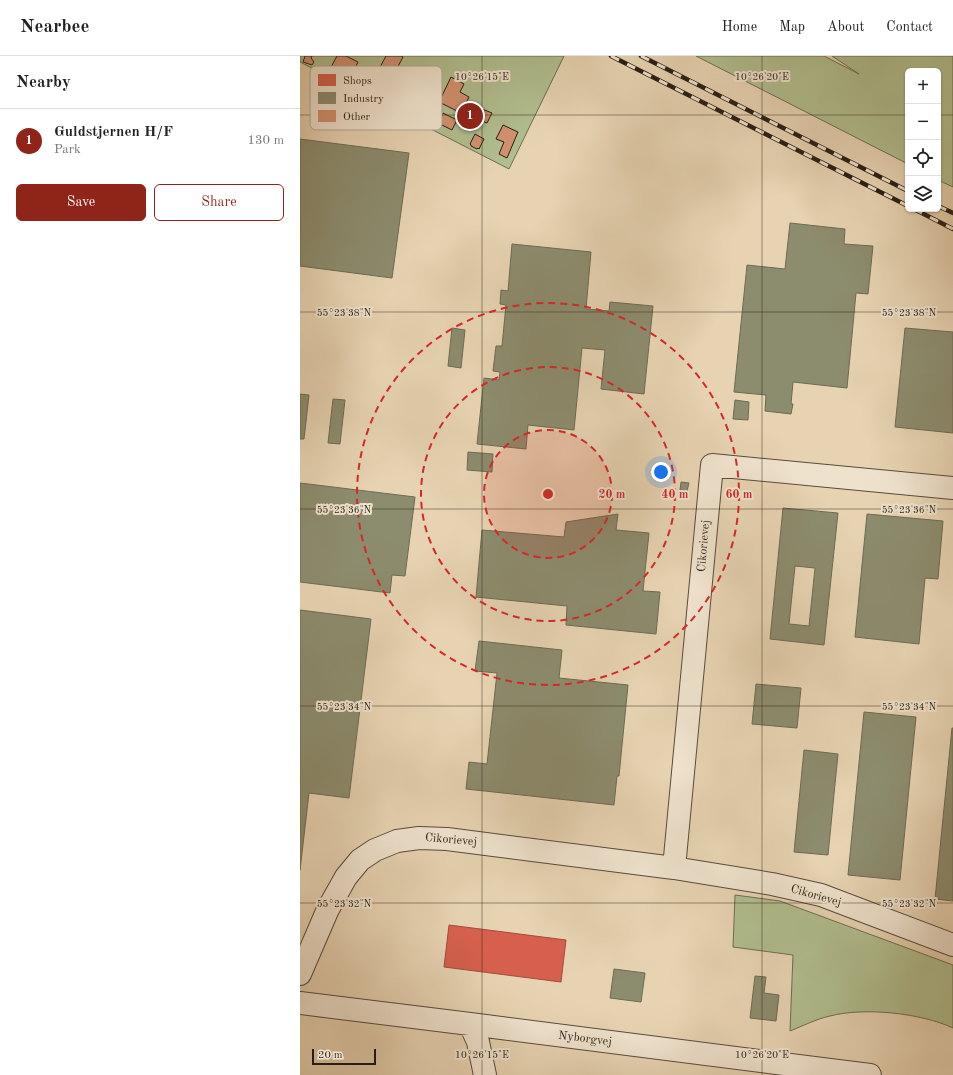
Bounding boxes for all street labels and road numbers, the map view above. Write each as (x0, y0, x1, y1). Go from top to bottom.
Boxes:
street label: Cikorievej (696, 519, 712, 573)
street label: Cikorievej (424, 832, 478, 848)
street label: Cikorievej (789, 883, 843, 909)
street label: Nyborgvej (557, 1030, 613, 1048)

